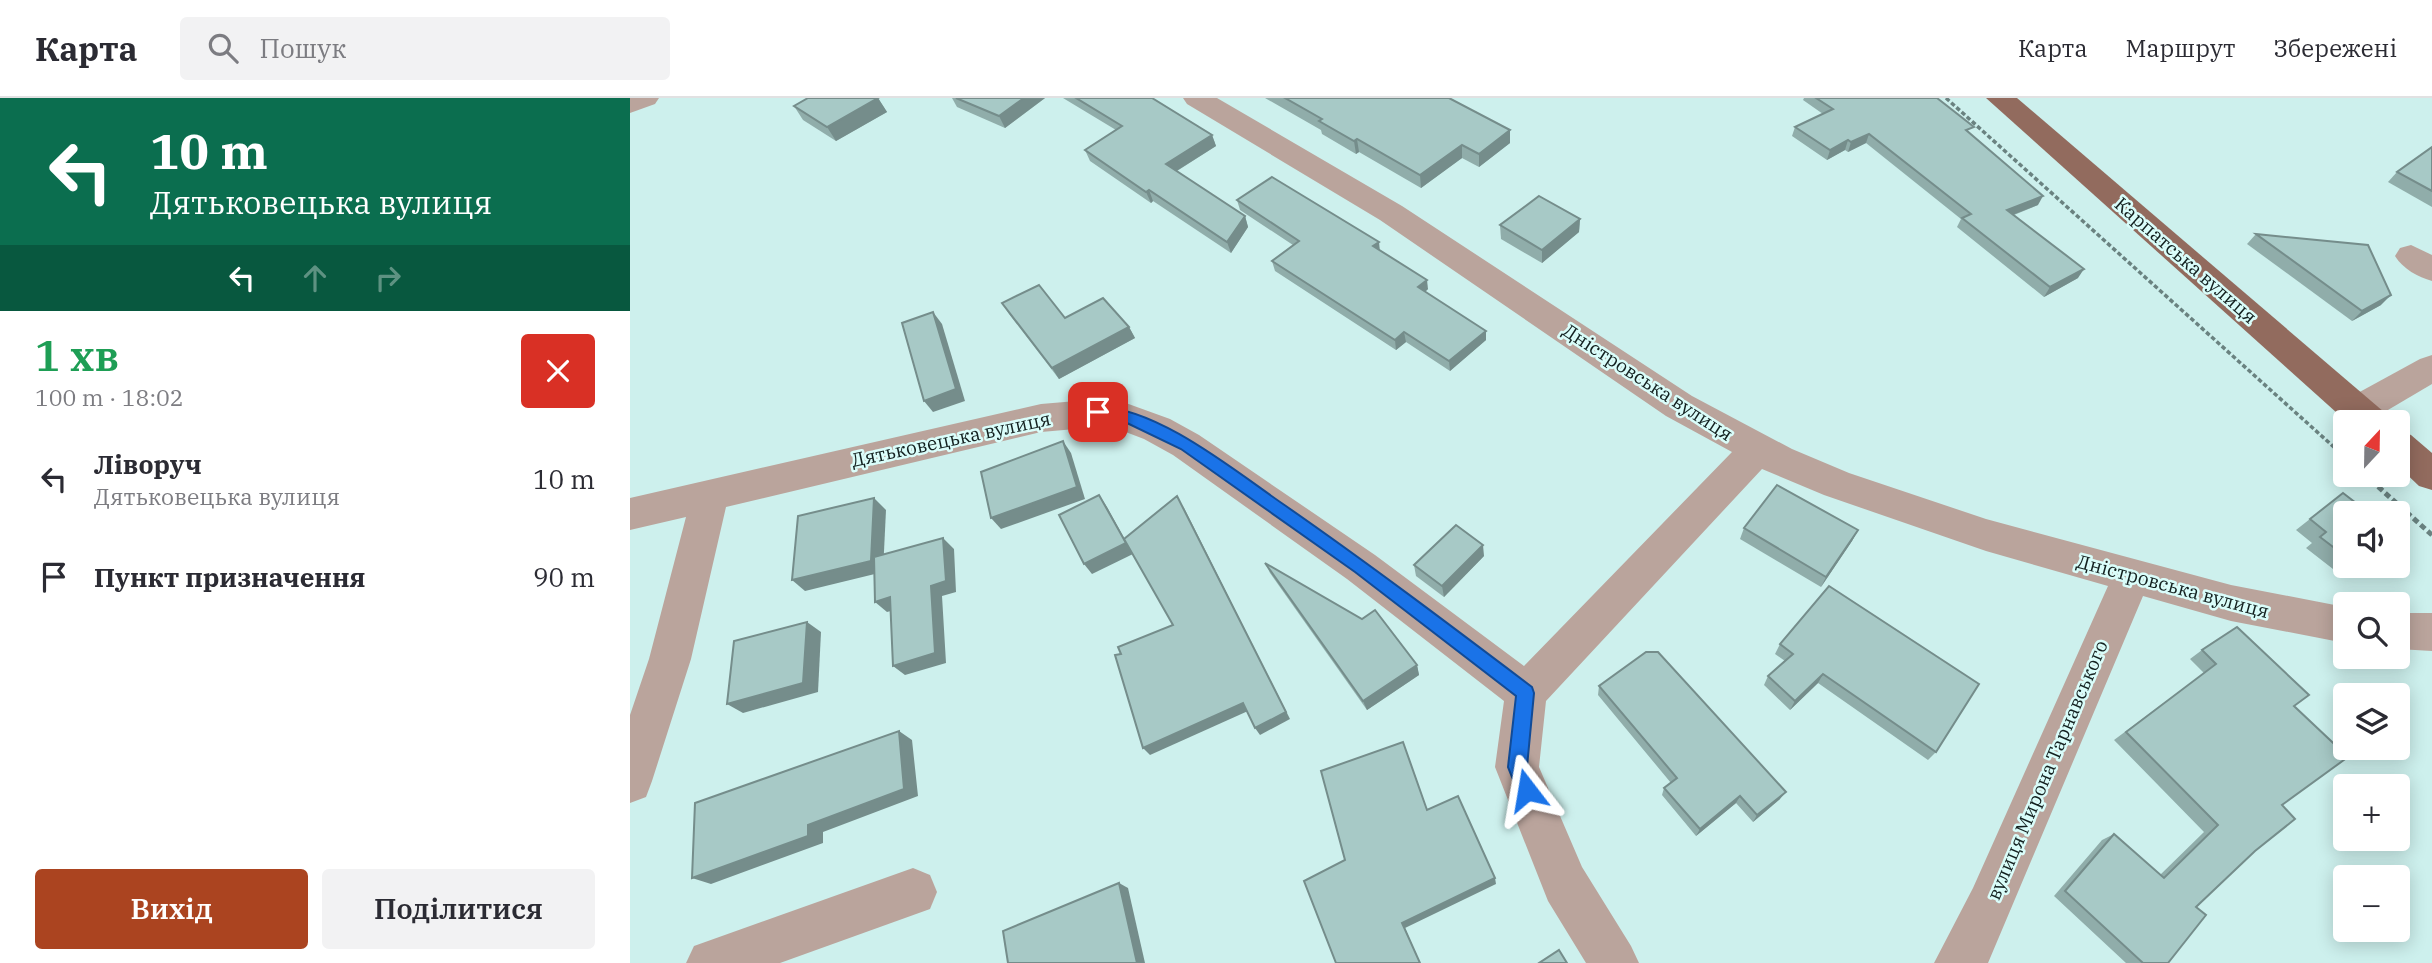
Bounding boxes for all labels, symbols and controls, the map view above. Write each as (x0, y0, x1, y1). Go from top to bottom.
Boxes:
search box (180, 17, 670, 80)
text: Карта (35, 27, 138, 70)
icon: search (204, 29, 242, 67)
text: Пошук (260, 31, 346, 65)
text: Карта (2018, 32, 2088, 64)
text: Маршрут (2126, 32, 2235, 64)
text: Збережені (2273, 32, 2397, 64)
text: 10 m (150, 119, 268, 182)
icon: left (35, 126, 126, 217)
text: Дятьковецька вулиця (150, 181, 492, 223)
street label: Карпатська вулиця (2110, 192, 2262, 328)
icon: left (223, 259, 261, 297)
icon: ahead (296, 259, 334, 297)
icon: right (369, 259, 407, 297)
street label: Дністровська вулиця (1558, 318, 1738, 446)
text: 1 хв (35, 328, 119, 383)
button: close (521, 334, 595, 408)
text: 100 m · 18:02 (35, 382, 184, 412)
pin (1068, 382, 1128, 442)
icon: arrive (1079, 393, 1117, 431)
street label: Дятьковецька вулиця (849, 406, 1053, 472)
north arrow (2333, 410, 2410, 486)
map controls (2333, 410, 2410, 942)
text: Ліворуч (94, 447, 202, 481)
icon: left (35, 460, 73, 498)
text: 10 m (533, 462, 595, 496)
text: Дятьковецька вулиця (94, 481, 340, 511)
button: sound (2333, 501, 2410, 578)
street label: Дністровська вулиця (2074, 549, 2272, 623)
icon: arrive (35, 558, 73, 596)
text: Пункт призначення (94, 560, 366, 594)
text: 90 m (533, 560, 595, 594)
button: search (2333, 592, 2410, 669)
street label: вулиця Мирона Тарнавського (1981, 637, 2113, 903)
button: layers (2333, 683, 2410, 760)
position arrow (1490, 753, 1564, 827)
button: + (2333, 774, 2410, 851)
button: − (2333, 865, 2410, 942)
button: Вихід (35, 869, 308, 949)
button: Поділитися (322, 869, 595, 949)

